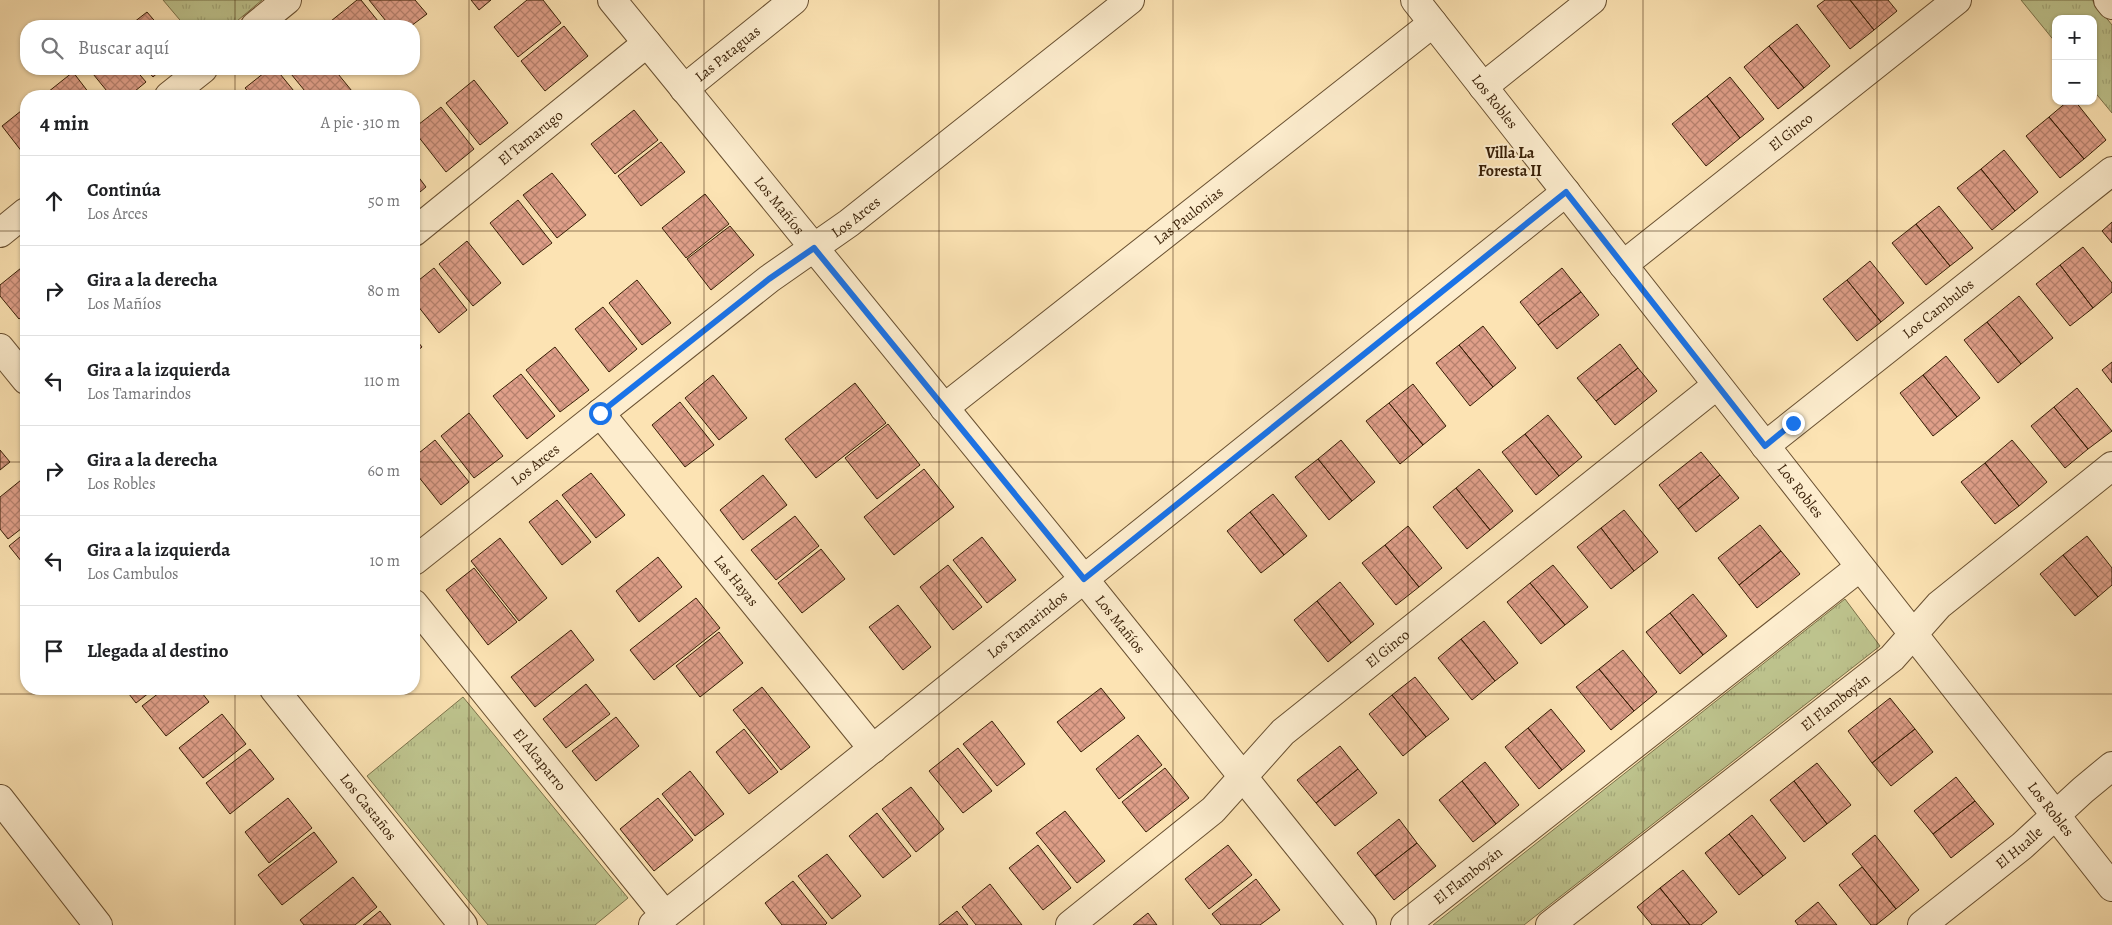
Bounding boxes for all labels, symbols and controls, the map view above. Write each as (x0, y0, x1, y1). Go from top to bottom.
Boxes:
map controls (2052, 15, 2097, 105)
button: + (2052, 15, 2097, 60)
search box (20, 20, 420, 75)
street label: Las Pataguas (690, 21, 765, 86)
icon: search (38, 34, 66, 62)
text: Buscar aquí (78, 35, 169, 61)
button: − (2052, 60, 2097, 105)
street label: Los Robles (1467, 70, 1522, 133)
street label: El Tamarugo (494, 105, 567, 170)
street label: El Ginco (1764, 108, 1817, 156)
text: 4 min (40, 109, 89, 137)
text: A pie · 310 m (321, 112, 400, 134)
district label: Villa La Foresta II (1478, 142, 1542, 182)
street label: Los Mañíos (750, 172, 809, 239)
text: Continúa (87, 177, 161, 203)
street label: Las Paulonias (1149, 182, 1227, 249)
icon: ahead (40, 187, 68, 215)
text: 50 m (368, 190, 400, 212)
street label: Los Arces (827, 192, 885, 242)
text: Los Arces (87, 203, 148, 225)
text: Gira a la derecha (87, 267, 218, 293)
street label: Los Cambulos (1898, 274, 1978, 343)
icon: right (40, 277, 68, 305)
text: 80 m (367, 280, 400, 302)
text: Los Mañíos (87, 293, 161, 315)
text: Gira a la izquierda (87, 357, 230, 383)
icon: left (40, 367, 68, 395)
text: 110 m (364, 370, 400, 392)
text: Los Tamarindos (87, 383, 191, 405)
route start (589, 402, 612, 425)
route end (1782, 412, 1805, 435)
street label: Los Arces (507, 439, 564, 490)
text: Gira a la derecha (87, 447, 218, 473)
icon: right (40, 457, 68, 485)
street label: Los Robles (1773, 459, 1828, 522)
text: 60 m (368, 460, 400, 482)
text: Los Robles (87, 473, 156, 495)
text: Gira a la izquierda (87, 537, 230, 563)
icon: left (40, 547, 68, 575)
text: 10 m (370, 550, 400, 572)
street label: Las Hayas (709, 551, 763, 611)
text: Los Cambulos (87, 563, 179, 585)
street label: Los Tamarindos (983, 586, 1072, 663)
street label: Los Mañíos (1091, 591, 1150, 658)
street label: El Ginco (1361, 625, 1414, 672)
icon: arrive (40, 637, 68, 665)
text: Llegada al destino (87, 638, 229, 664)
street label: El Flamboyán (1797, 669, 1874, 736)
street label: El Alcaparro (508, 724, 571, 795)
street label: Los Castaños (335, 769, 401, 845)
street label: Los Robles (2023, 778, 2079, 841)
street label: El Hualle (1991, 822, 2047, 873)
street label: El Flamboyán (1429, 842, 1507, 909)

